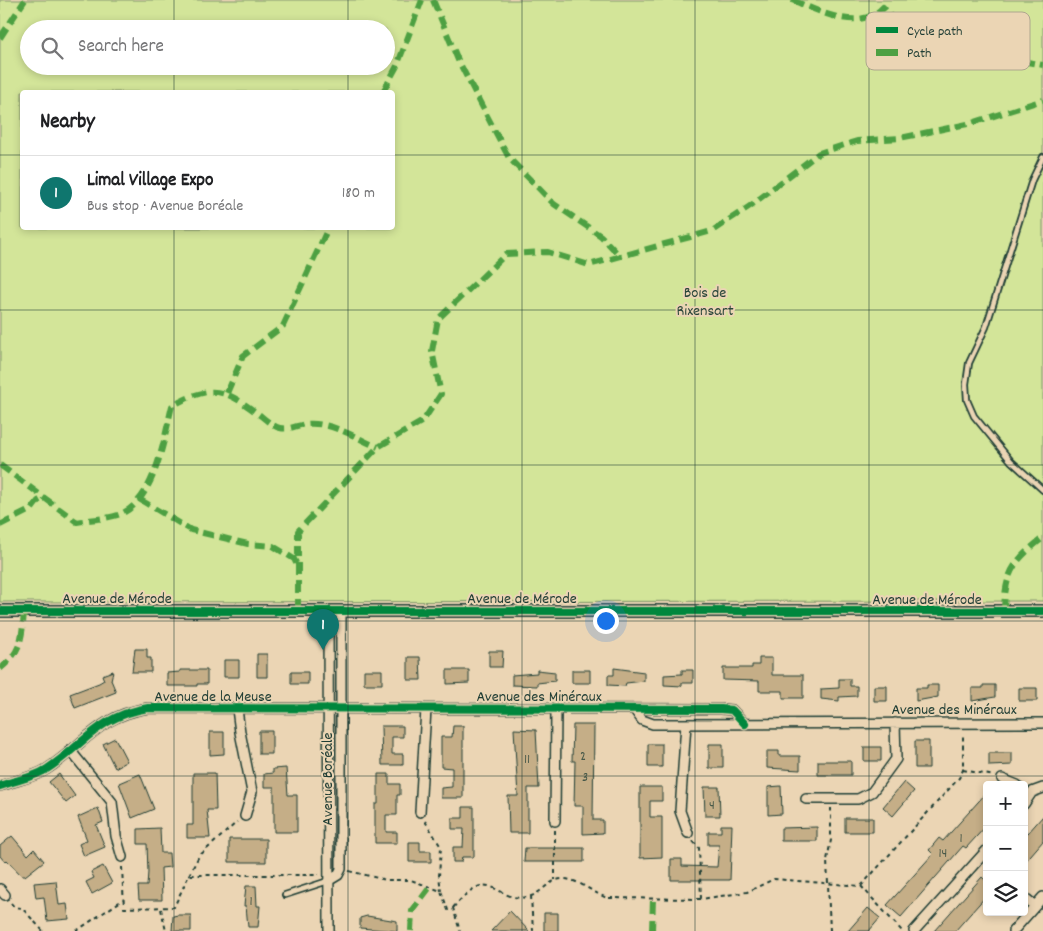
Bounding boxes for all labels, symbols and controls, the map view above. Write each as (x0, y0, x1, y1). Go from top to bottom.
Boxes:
legend (866, 12, 1030, 70)
search box (20, 20, 395, 75)
text: Cycle path (907, 22, 963, 42)
icon: search (38, 34, 66, 62)
text: Search here (78, 34, 164, 61)
text: Path (907, 44, 932, 64)
text: Nearby (40, 108, 95, 138)
text: Limal Village Expo (87, 168, 214, 195)
text: 1 (54, 182, 58, 205)
text: 180 m (342, 182, 375, 205)
text: Bus stop · Avenue Boréale (87, 195, 243, 218)
park label: Bois de Rixensart (676, 282, 734, 323)
street label: Avenue de Mérode (62, 588, 172, 611)
street label: Avenue de Mérode (467, 588, 577, 611)
street label: Avenue de Mérode (872, 589, 982, 612)
your location (593, 608, 619, 634)
pin: 1 (307, 609, 339, 650)
street label: Avenue de la Meuse (154, 686, 272, 709)
street label: Avenue des Minéraux (476, 686, 602, 709)
street label: Avenue des Minéraux (891, 699, 1017, 722)
street label: Avenue Boréale (317, 732, 340, 826)
house number: 2 (580, 747, 586, 767)
house number: 11 (524, 750, 530, 770)
house number: 3 (582, 768, 588, 788)
map controls (983, 781, 1028, 916)
button: + (983, 781, 1028, 826)
house number: 4 (709, 796, 715, 816)
button: − (983, 826, 1028, 871)
house number: 1 (959, 829, 963, 849)
house number: 14 (939, 844, 947, 864)
button: layers (983, 871, 1028, 916)
house number: 1 (249, 892, 253, 912)

